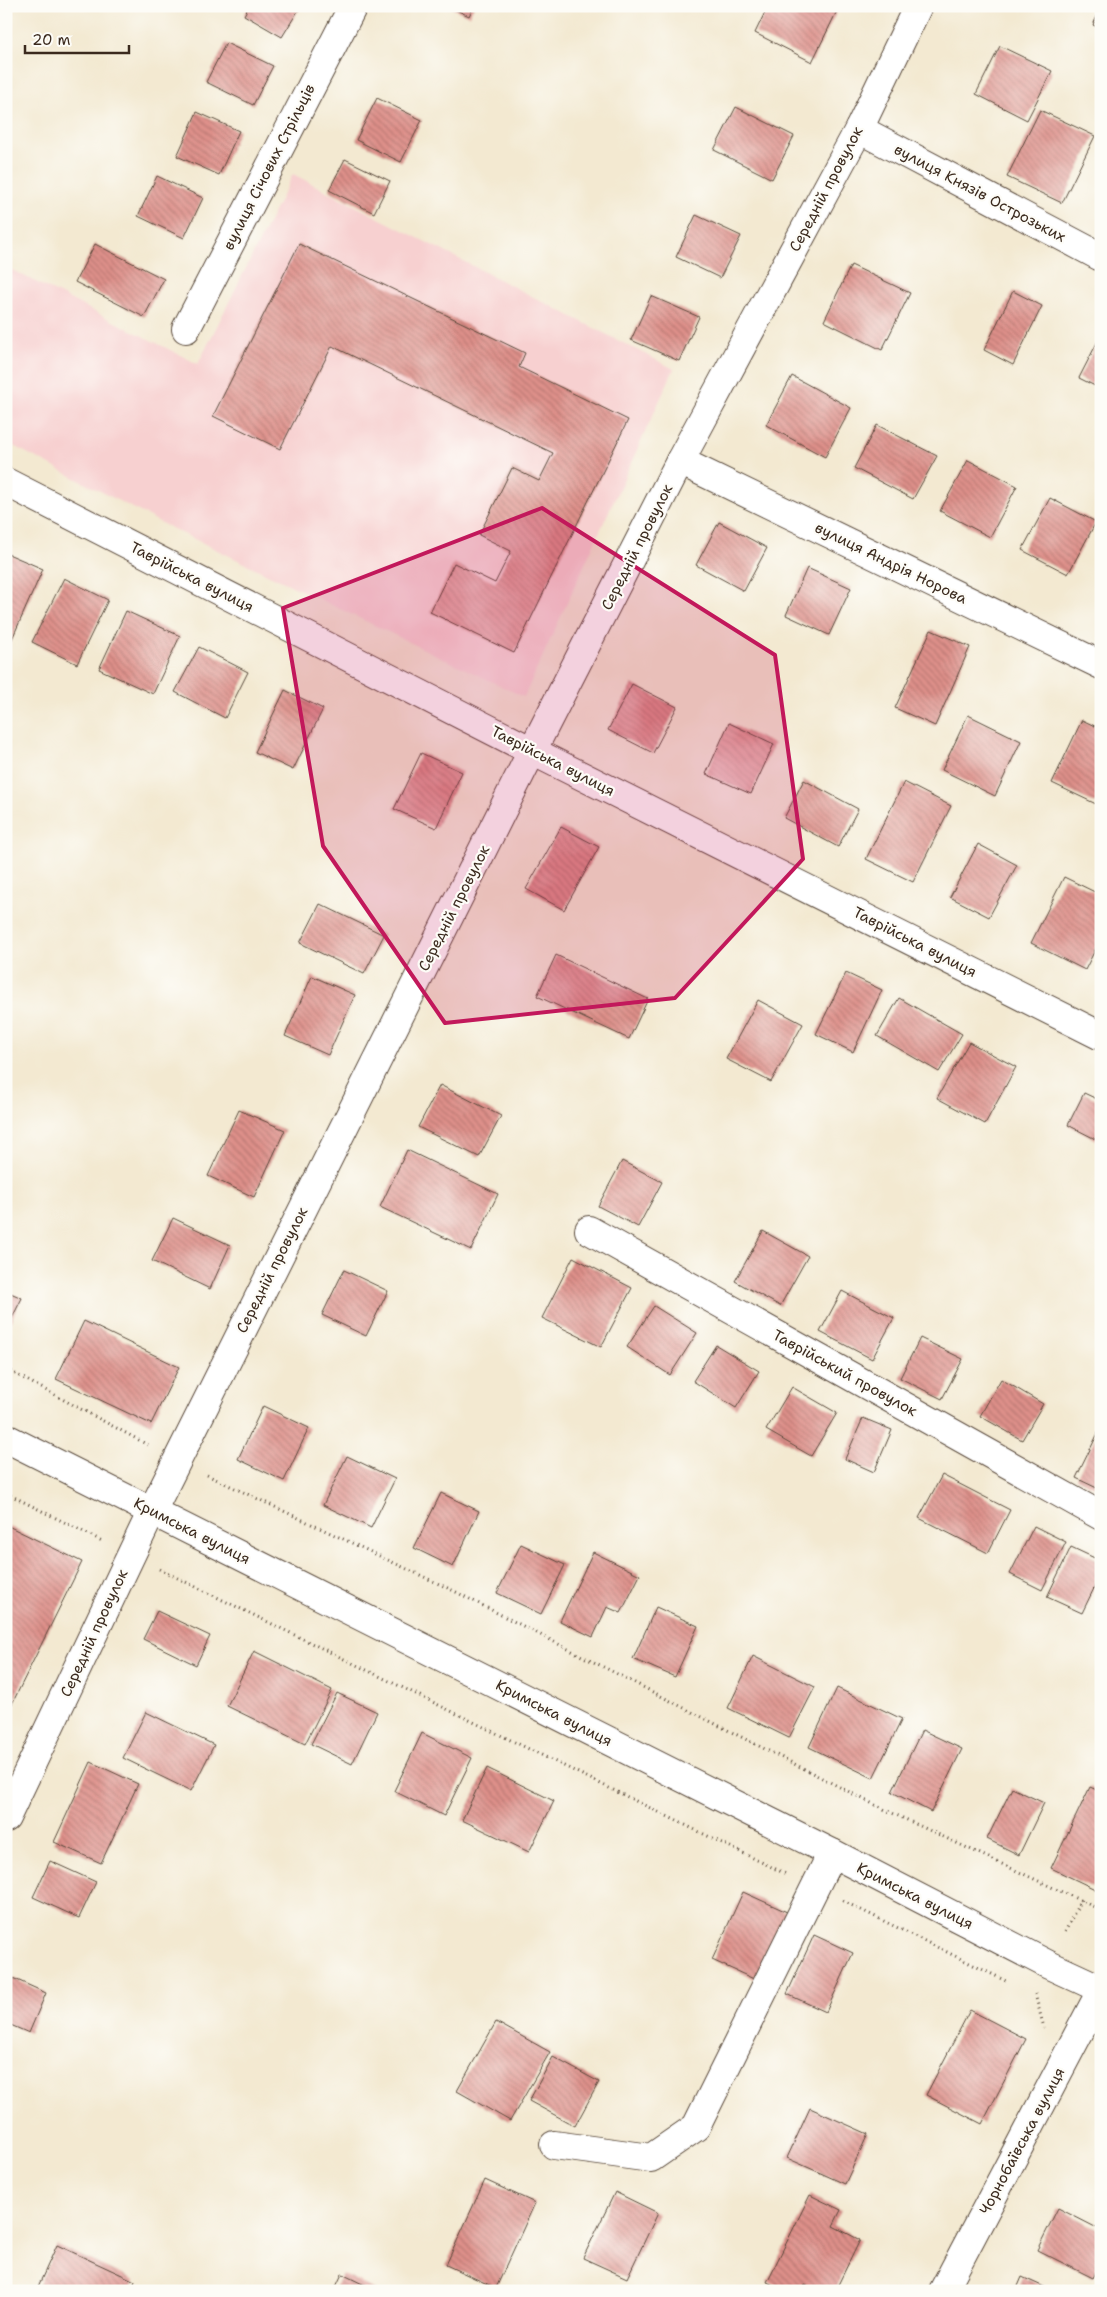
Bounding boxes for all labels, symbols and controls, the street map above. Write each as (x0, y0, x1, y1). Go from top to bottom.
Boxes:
scale bar (25, 22, 129, 54)
text: 20 m (32, 30, 71, 50)
street label: вулиця Січових Стрільців (218, 80, 320, 253)
street label: Середній провулок (785, 123, 867, 255)
street label: вулиця Князів Острозьких (891, 139, 1069, 247)
street label: Середній провулок (597, 481, 677, 613)
street label: вулиця Андрія Норова (812, 517, 971, 609)
street label: Таврійська вулиця (127, 537, 257, 617)
street label: Таврійська вулиця (488, 721, 618, 801)
street label: Середній провулок (414, 842, 494, 974)
street label: Таврійська вулиця (850, 902, 980, 982)
street label: Середній провулок (232, 1204, 312, 1336)
street label: Таврійський провулок (769, 1325, 921, 1421)
street label: Кримська вулиця (130, 1493, 254, 1569)
street label: Середній провулок (56, 1566, 132, 1700)
street label: Кримська вулиця (492, 1675, 616, 1751)
street label: Кримська вулиця (853, 1858, 977, 1934)
street label: Чорнобаївська вулиця (975, 2064, 1069, 2218)

